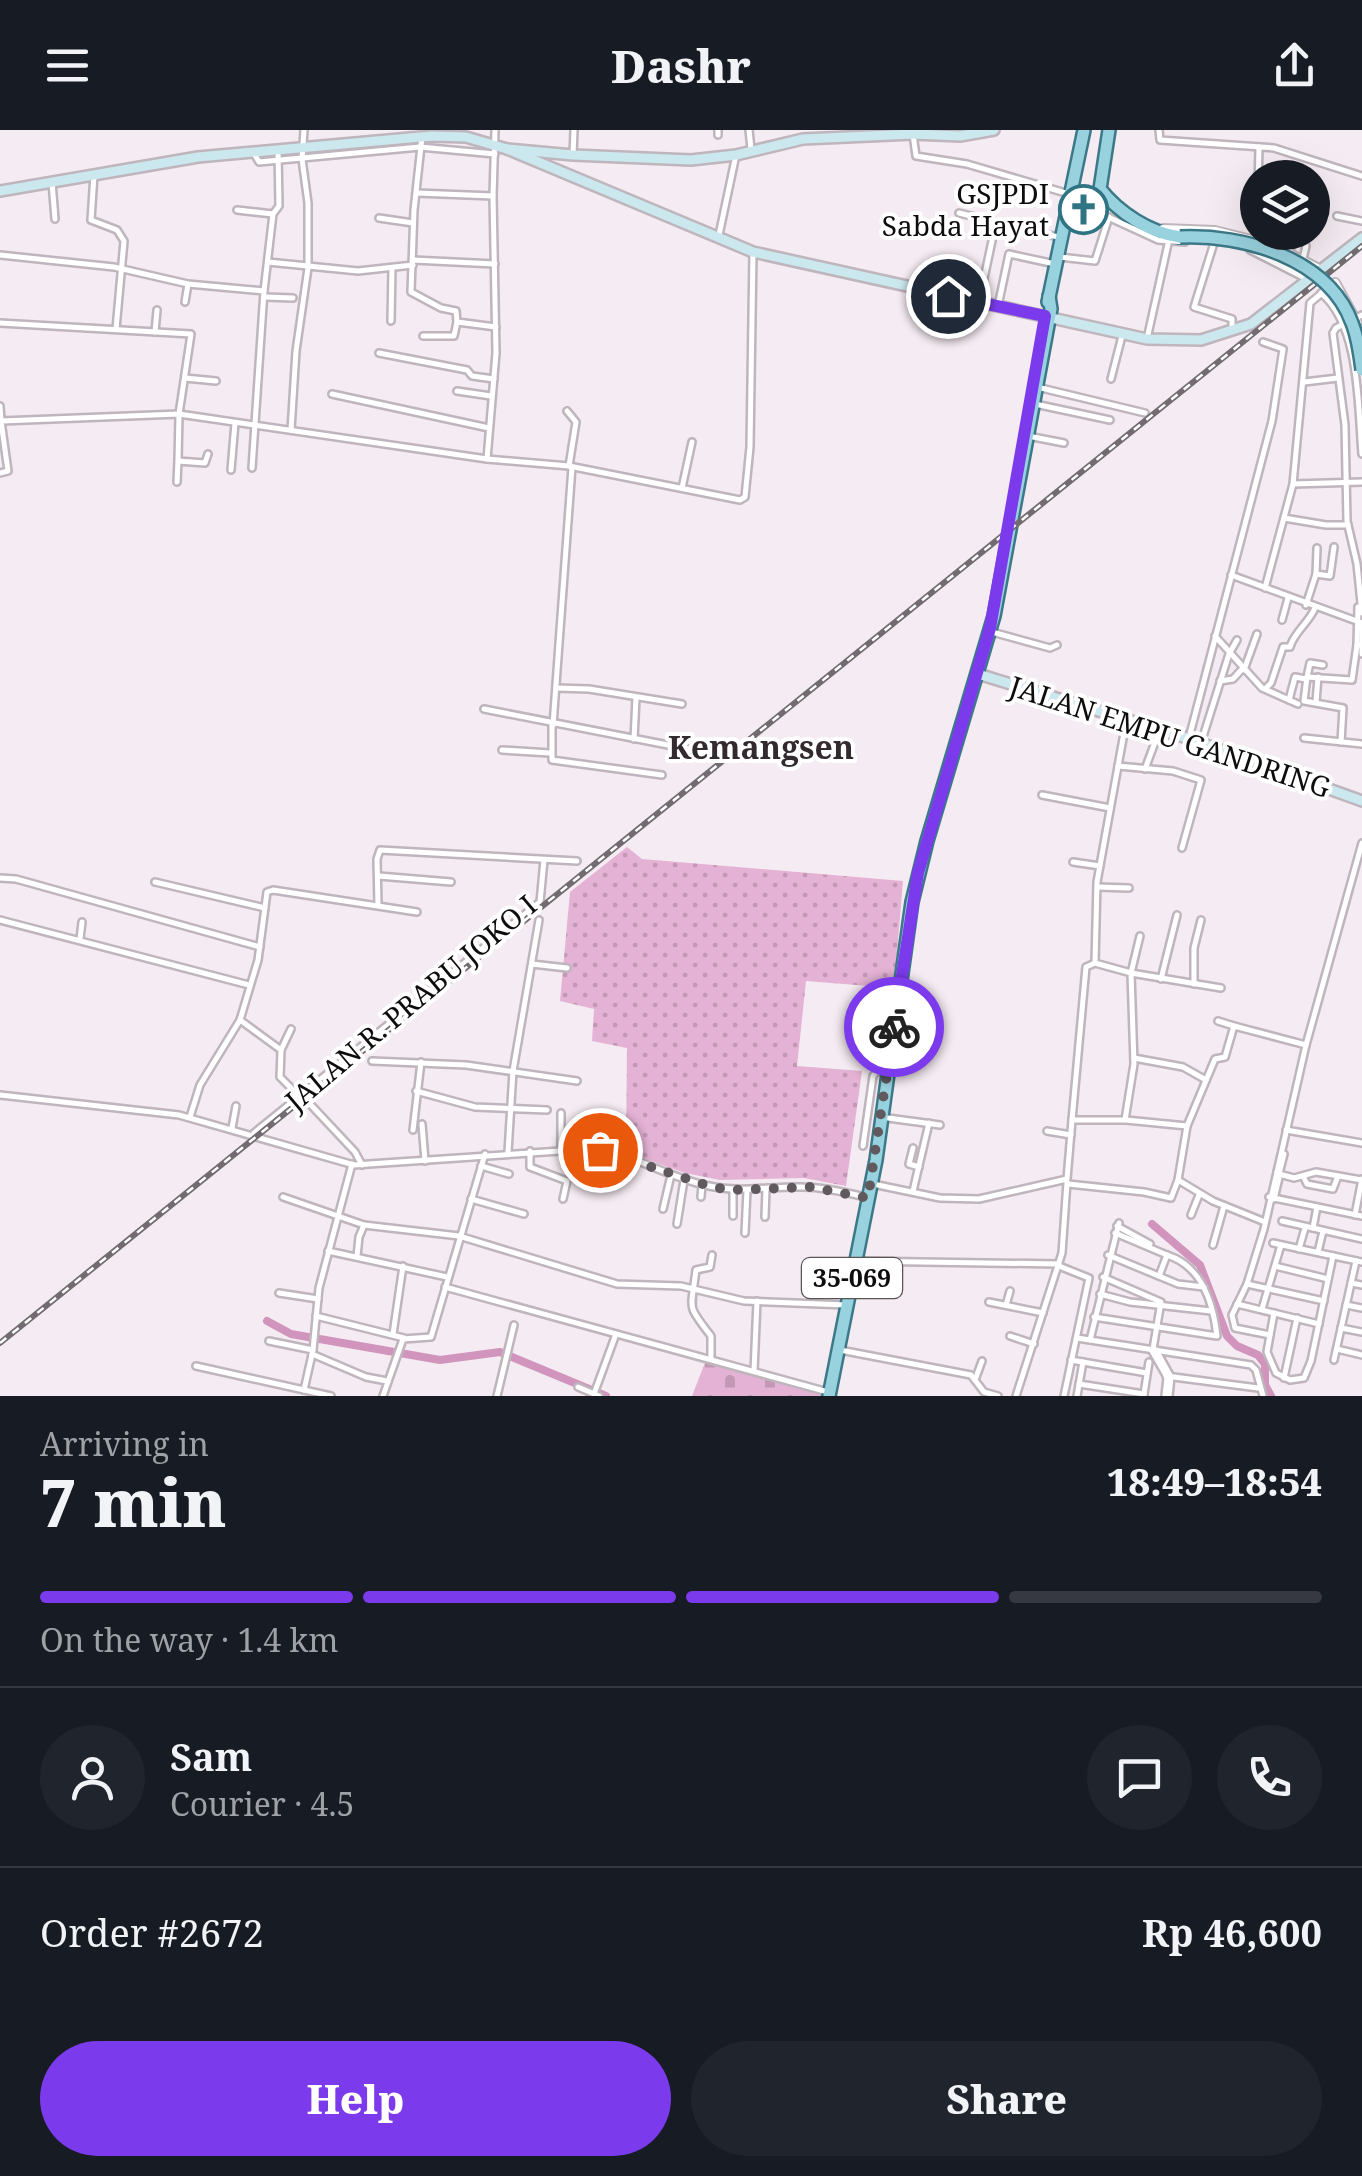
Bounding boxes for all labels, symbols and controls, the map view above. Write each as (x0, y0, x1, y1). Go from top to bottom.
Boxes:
text: Dashr (611, 35, 751, 96)
icon: menu (40, 38, 95, 93)
icon: share (1267, 38, 1322, 93)
map controls (1240, 160, 1330, 250)
button: layers (1240, 160, 1330, 250)
place label: GSJPDI Sabda Hayat (882, 174, 1049, 244)
church icon: GSJPDI Sabda Hayat (1058, 184, 1110, 236)
pin (906, 254, 991, 339)
icon: home (921, 269, 976, 324)
street label: JALAN EMPU GANDRING (1004, 666, 1335, 806)
district label: Kemangsen (668, 725, 854, 768)
street label: JALAN R. PRABU JOKO I (276, 886, 544, 1119)
courier (844, 977, 944, 1077)
icon: bike (867, 1000, 922, 1055)
pin (558, 1108, 643, 1193)
icon: bag (573, 1123, 628, 1178)
road number: 35-069 (802, 1258, 902, 1298)
text: Arriving in (40, 1422, 209, 1465)
text: 18:49–18:54 (1107, 1455, 1322, 1507)
text: 7 min (40, 1458, 227, 1546)
text: On the way · 1.4 km (40, 1618, 338, 1661)
button: person (40, 1725, 145, 1830)
button: chat (1087, 1725, 1192, 1830)
button: phone (1217, 1725, 1322, 1830)
text: Sam (170, 1730, 252, 1782)
text: Courier · 4.5 (170, 1782, 354, 1825)
text: Order #2672 (40, 1906, 264, 1958)
text: Rp 46,600 (1142, 1906, 1322, 1958)
button: Help (40, 2041, 671, 2156)
button: Share (691, 2041, 1322, 2156)

